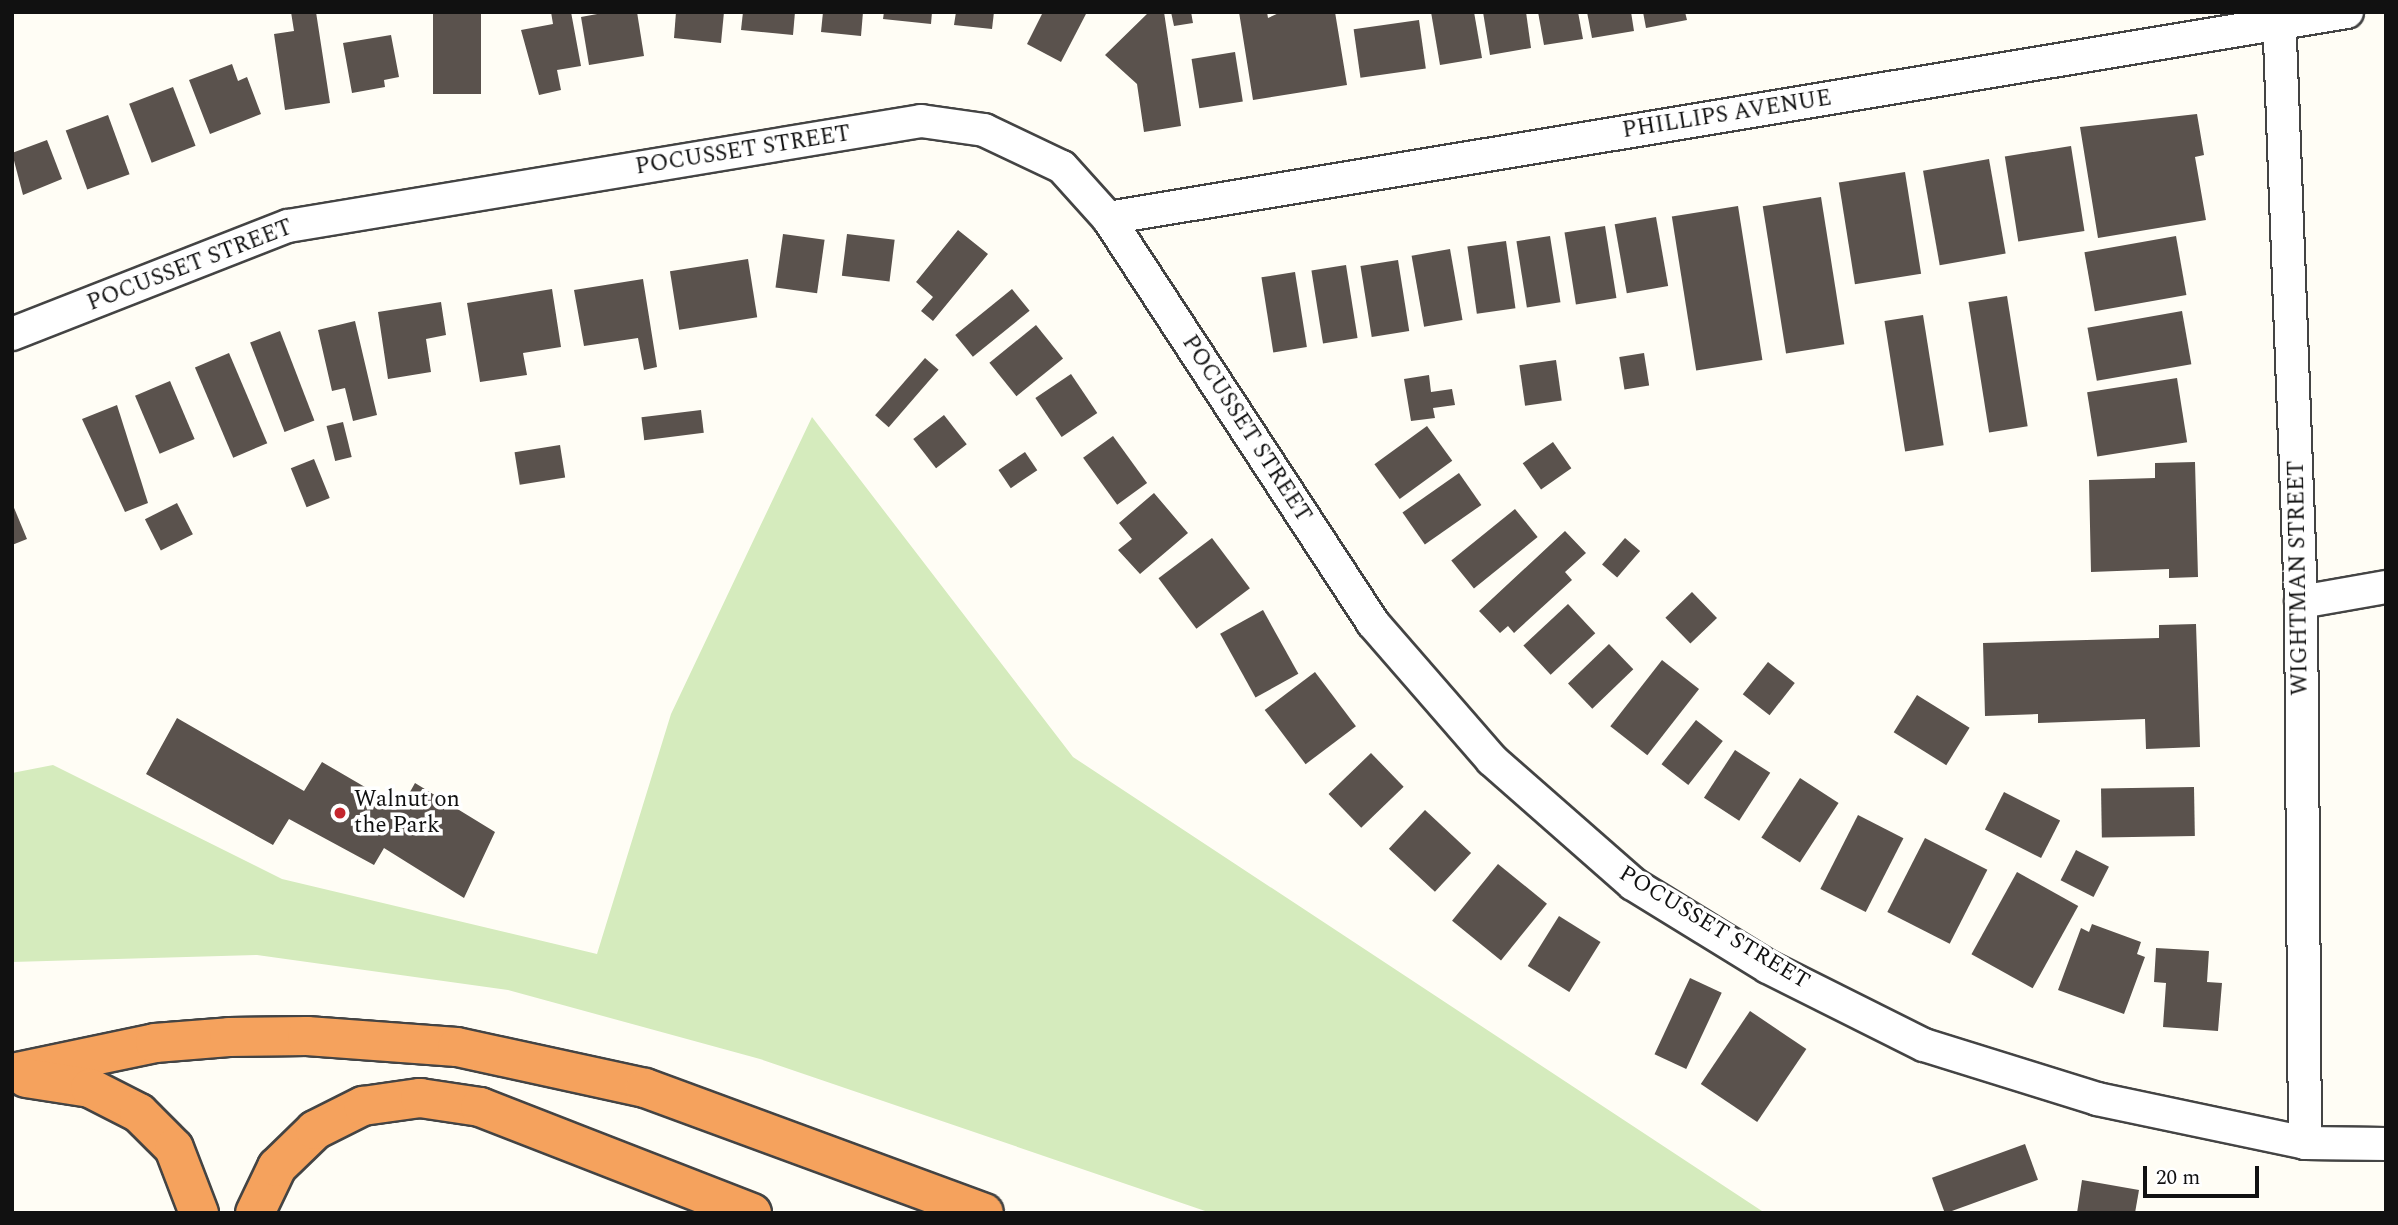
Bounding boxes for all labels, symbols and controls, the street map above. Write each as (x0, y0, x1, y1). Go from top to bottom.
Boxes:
street label: PHILLIPS AVENUE (1620, 85, 1834, 145)
street label: POCUSSET STREET (633, 120, 853, 182)
street label: POCUSSET STREET (84, 214, 296, 318)
street label: POCUSSET STREET (1175, 330, 1317, 528)
street label: WIGHTMAN STREET (2283, 460, 2315, 696)
place label: Walnut on the Park (354, 786, 460, 840)
marker: Walnut on the Park (332, 805, 348, 821)
street label: POCUSSET STREET (1614, 860, 1814, 996)
scale bar (2146, 1152, 2262, 1196)
text: 20 m (2156, 1162, 2200, 1194)

